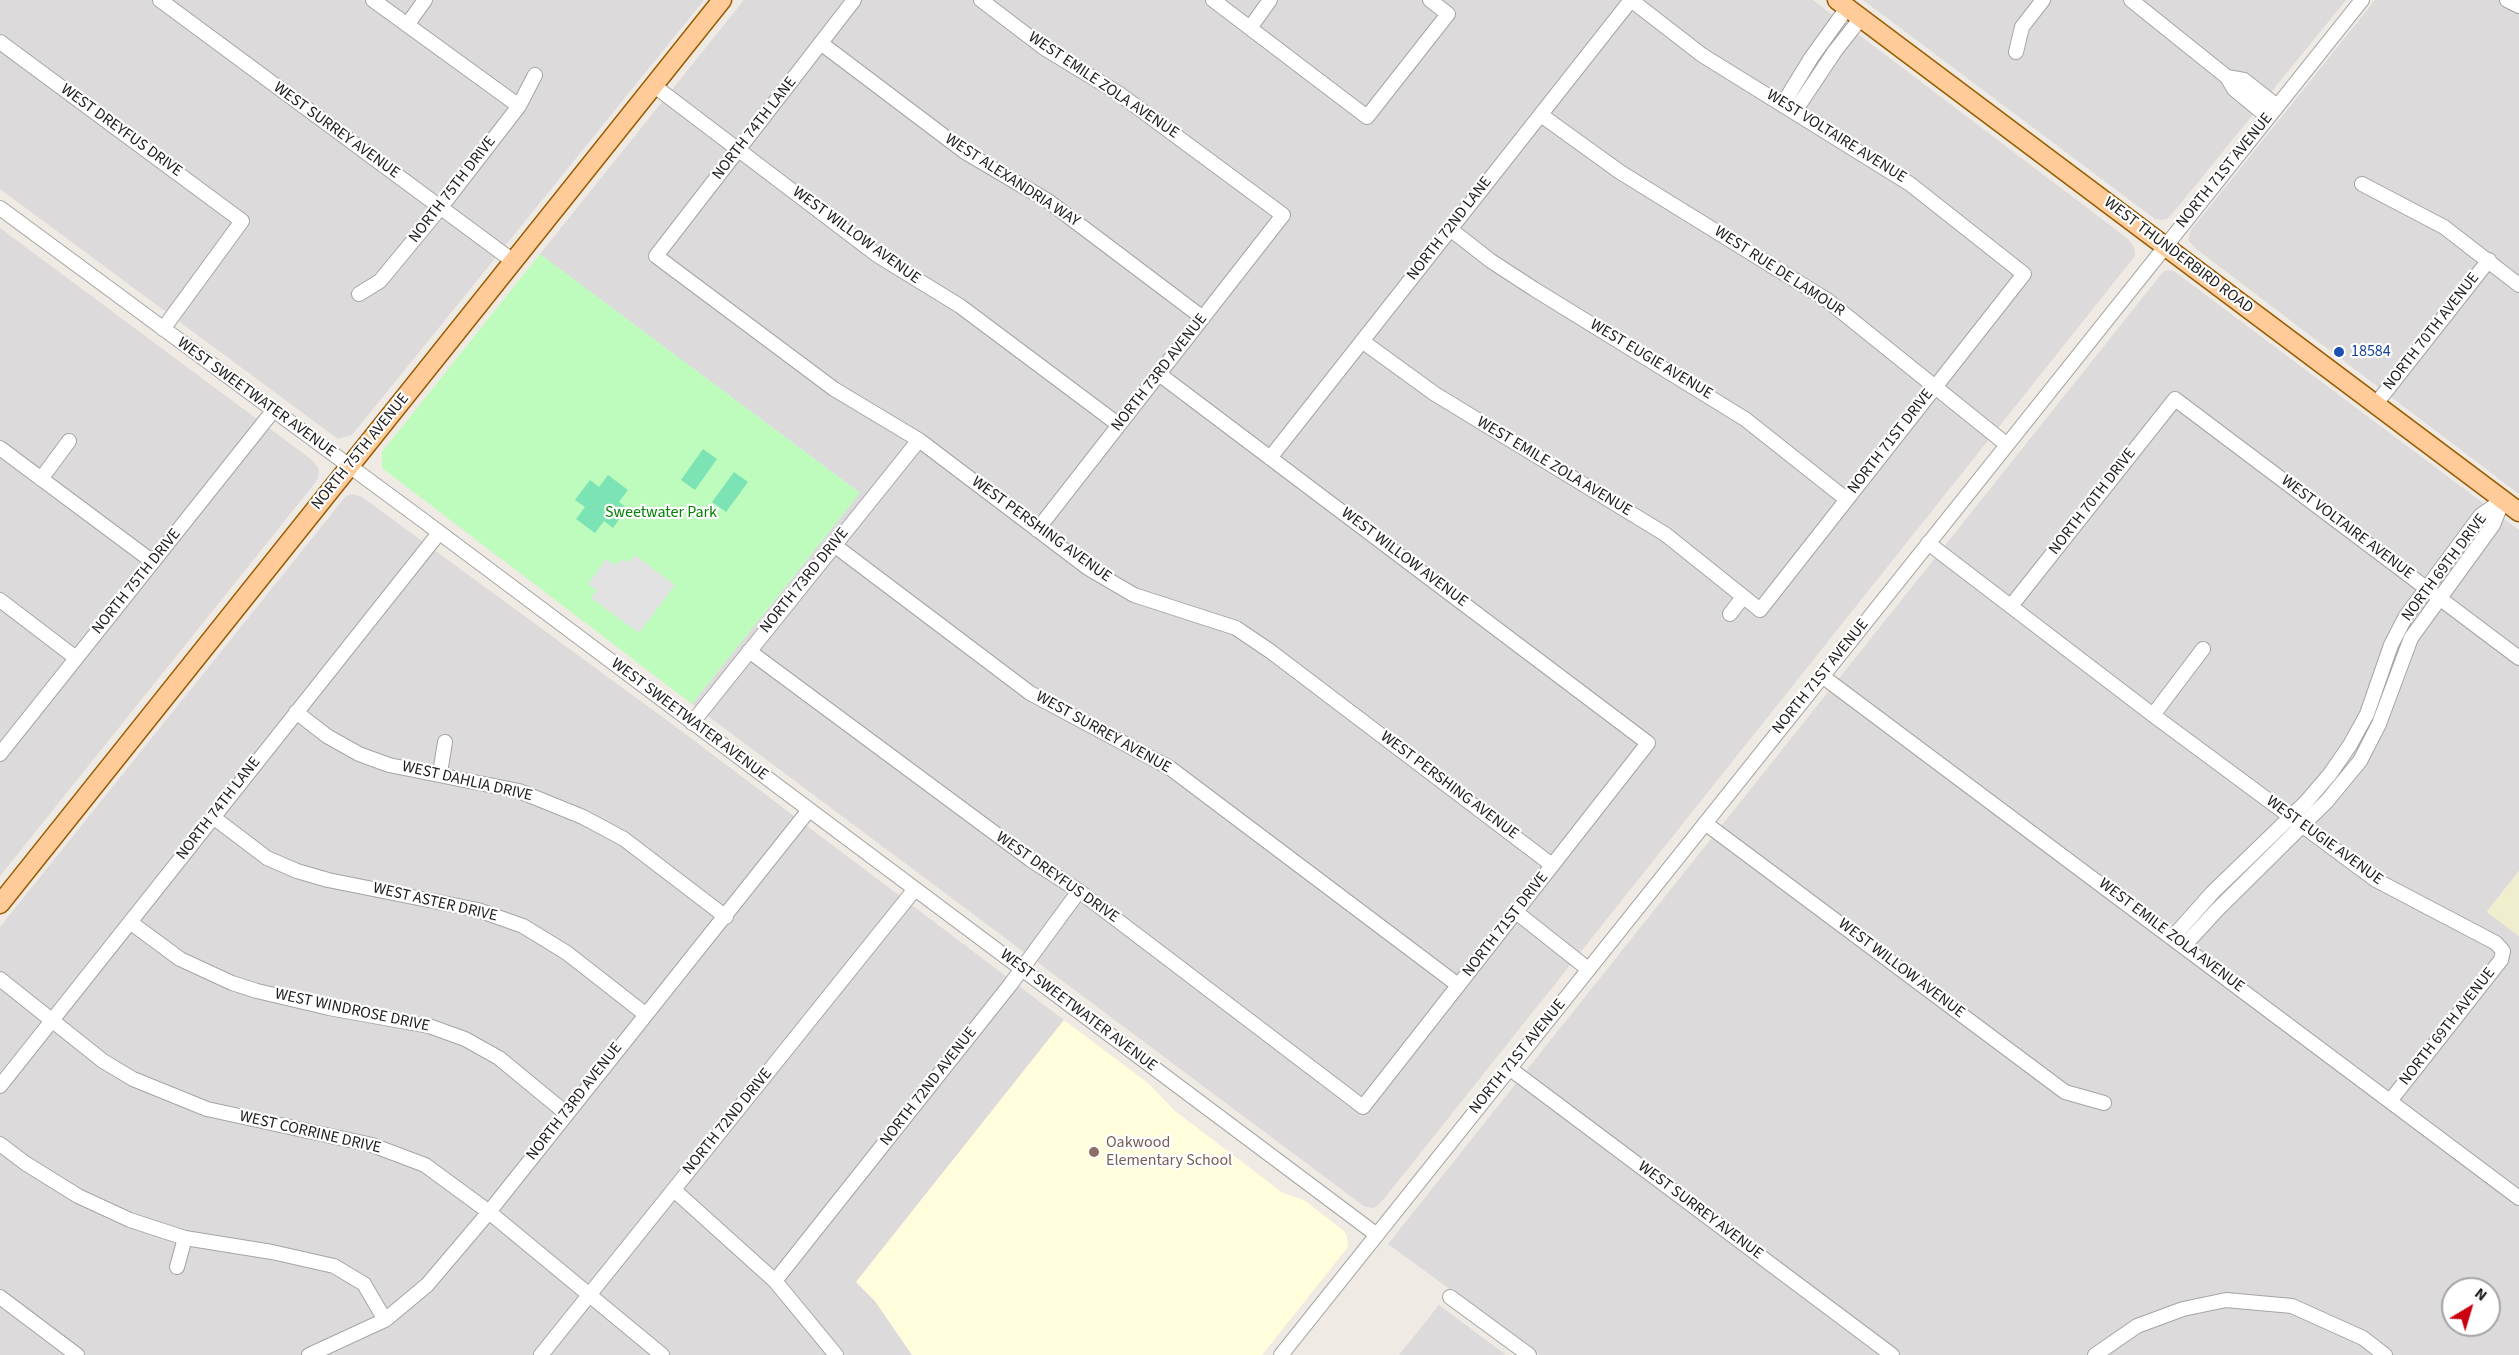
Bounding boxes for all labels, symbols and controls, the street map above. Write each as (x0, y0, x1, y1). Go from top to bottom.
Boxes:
street label: WEST EMILE ZOLA AVENUE (1024, 28, 1182, 144)
street label: NORTH 74TH LANE (709, 74, 801, 184)
street label: WEST SURREY AVENUE (269, 79, 403, 183)
street label: WEST DREYFUS DRIVE (56, 80, 186, 182)
street label: WEST VOLTAIRE AVENUE (1762, 86, 1910, 188)
street label: NORTH 71ST AVENUE (2173, 110, 2277, 232)
street label: WEST ALEXANDRIA WAY (941, 130, 1083, 232)
street label: NORTH 75TH DRIVE (405, 133, 501, 247)
street label: NORTH 72ND LANE (1403, 173, 1497, 285)
street label: WEST WILLOW AVENUE (788, 183, 924, 289)
street label: WEST THUNDERBIRD ROAD (2100, 194, 2256, 318)
street label: WEST RUE DE LAMOUR (1710, 223, 1848, 321)
street label: NORTH 70TH AVENUE (2380, 269, 2484, 395)
street label: NORTH 73RD AVENUE (1108, 310, 1212, 436)
street label: WEST EUGIE AVENUE (1586, 316, 1716, 404)
street label: WEST SWEETWATER AVENUE (173, 334, 339, 462)
place label: 18584 (2351, 342, 2391, 362)
marker: 18584 (2332, 345, 2346, 359)
street label: NORTH 71ST DRIVE (1844, 386, 1938, 498)
street label: NORTH 75TH AVENUE (308, 390, 414, 514)
street label: WEST EMILE ZOLA AVENUE (1473, 413, 1635, 521)
street label: NORTH 70TH DRIVE (2045, 445, 2141, 559)
street label: WEST VOLTAIRE AVENUE (2277, 472, 2417, 584)
street label: WEST PERSHING AVENUE (967, 473, 1115, 587)
park label: Sweetwater Park (605, 503, 717, 523)
street label: WEST WILLOW AVENUE (1337, 504, 1471, 612)
street label: NORTH 69TH DRIVE (2398, 510, 2492, 626)
street label: NORTH 73RD DRIVE (757, 524, 853, 638)
street label: NORTH 75TH DRIVE (89, 525, 185, 639)
street label: NORTH 71ST AVENUE (1769, 616, 1873, 738)
street label: WEST SWEETWATER AVENUE (607, 655, 771, 785)
street label: WEST SURREY AVENUE (1032, 688, 1174, 778)
street label: WEST PERSHING AVENUE (1376, 728, 1522, 844)
street label: NORTH 74TH LANE (173, 754, 265, 864)
street label: WEST DAHLIA DRIVE (400, 758, 534, 806)
street label: WEST EUGIE AVENUE (2262, 792, 2386, 890)
street label: WEST DREYFUS DRIVE (992, 828, 1122, 928)
street label: NORTH 71ST DRIVE (1459, 869, 1553, 981)
street label: WEST EMILE ZOLA AVENUE (2094, 875, 2248, 997)
street label: WEST ASTER DRIVE (371, 879, 499, 927)
street label: WEST WILLOW AVENUE (1834, 915, 1968, 1023)
street label: WEST SWEETWATER AVENUE (996, 946, 1160, 1076)
street label: NORTH 69TH AVENUE (2396, 964, 2500, 1090)
street label: WEST WINDROSE DRIVE (273, 985, 431, 1037)
street label: NORTH 71ST AVENUE (1466, 996, 1570, 1118)
street label: NORTH 72ND AVENUE (877, 1024, 981, 1150)
street label: NORTH 73RD AVENUE (523, 1039, 627, 1165)
street label: NORTH 72ND DRIVE (679, 1065, 777, 1179)
street label: WEST CORRINE DRIVE (237, 1107, 383, 1159)
place label: Oakwood Elementary School (1106, 1133, 1232, 1171)
marker: Oakwood Elementary School (1087, 1145, 1101, 1159)
street label: WEST SURREY AVENUE (1634, 1158, 1766, 1264)
north arrow (2441, 1277, 2501, 1337)
text: N (2470, 1282, 2492, 1306)

